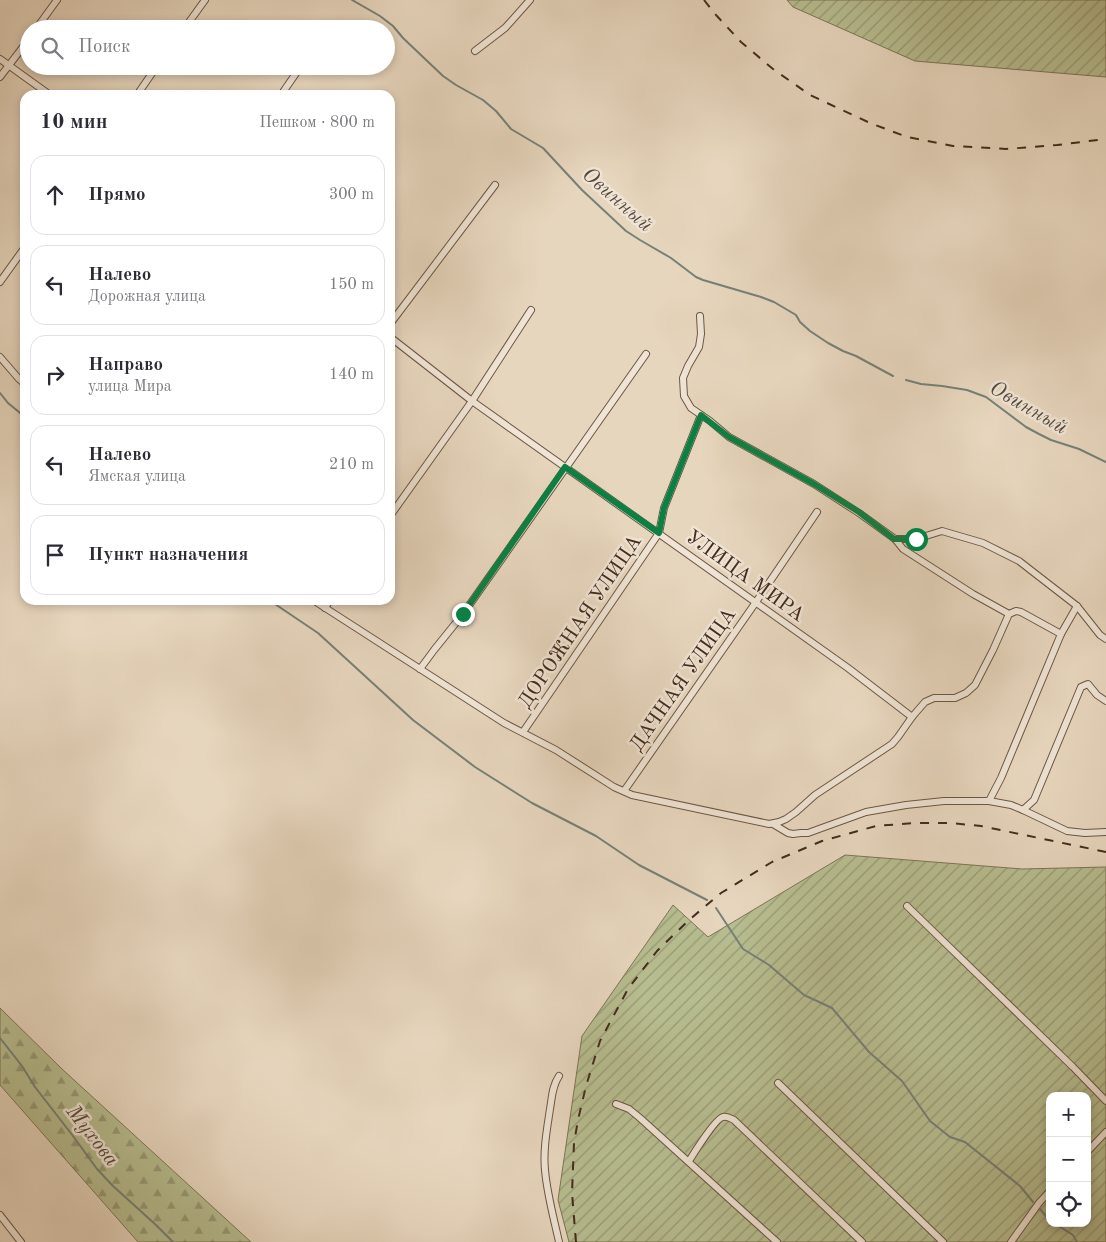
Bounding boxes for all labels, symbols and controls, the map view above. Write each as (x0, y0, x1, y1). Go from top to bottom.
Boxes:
search box (20, 20, 395, 75)
icon: search (38, 34, 66, 62)
text: Поиск (78, 38, 130, 57)
text: 10 мин (40, 112, 108, 133)
text: Пешком · 800 m (259, 115, 375, 131)
water label: Овинный (578, 164, 656, 236)
icon: ahead (41, 181, 69, 209)
text: Прямо (88, 186, 146, 205)
text: 300 m (329, 187, 374, 203)
text: Налево (88, 266, 151, 285)
icon: left (41, 271, 69, 299)
text: 150 m (329, 277, 374, 293)
text: Дорожная улица (88, 289, 206, 305)
text: Направо (88, 356, 163, 375)
icon: right (41, 361, 69, 389)
text: 140 m (329, 367, 374, 383)
water label: Овинный (986, 378, 1071, 439)
text: улица Мира (88, 379, 172, 395)
text: Налево (88, 446, 151, 465)
icon: left (41, 451, 69, 479)
text: 210 m (329, 457, 374, 473)
text: Ямская улица (88, 469, 186, 485)
street label: УЛИЦА МИРА (682, 527, 808, 626)
route start (905, 528, 928, 551)
street label: ДОРОЖНАЯ УЛИЦА (515, 532, 646, 712)
icon: arrive (41, 541, 69, 569)
text: Пункт назначения (88, 546, 248, 565)
route end (452, 603, 475, 626)
street label: ДАЧНАЯ УЛИЦА (627, 605, 740, 755)
map controls (1046, 1092, 1091, 1227)
button: + (1046, 1092, 1091, 1137)
water label: Мухова (61, 1101, 122, 1170)
button: − (1046, 1137, 1091, 1182)
button: locate (1046, 1182, 1091, 1227)

